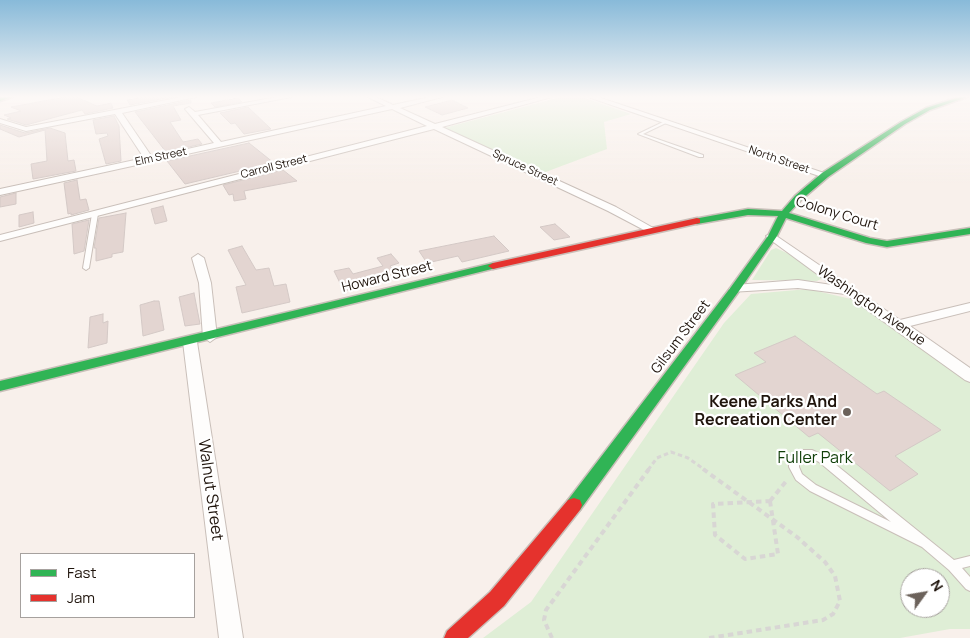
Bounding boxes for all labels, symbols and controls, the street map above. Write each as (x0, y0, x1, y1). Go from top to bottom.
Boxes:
street label: North Street (747, 143, 811, 177)
street label: Elm Street (134, 145, 188, 169)
street label: Spruce Street (490, 147, 560, 189)
street label: Carroll Street (239, 152, 309, 182)
street label: Colony Court (794, 193, 880, 235)
street label: Howard Street (340, 258, 434, 296)
street label: Washington Avenue (814, 262, 928, 350)
street label: Gilsum Street (648, 297, 714, 377)
place label: Keene Parks And Recreation Center (694, 393, 837, 431)
marker: Keene Parks And Recreation Center (841, 406, 853, 418)
street label: Walnut Street (193, 438, 227, 542)
park label: Fuller Park (777, 449, 853, 469)
legend (20, 553, 195, 618)
text: Fast (67, 562, 96, 583)
north arrow (900, 568, 950, 618)
text: N (927, 576, 948, 595)
text: Jam (67, 587, 95, 608)

